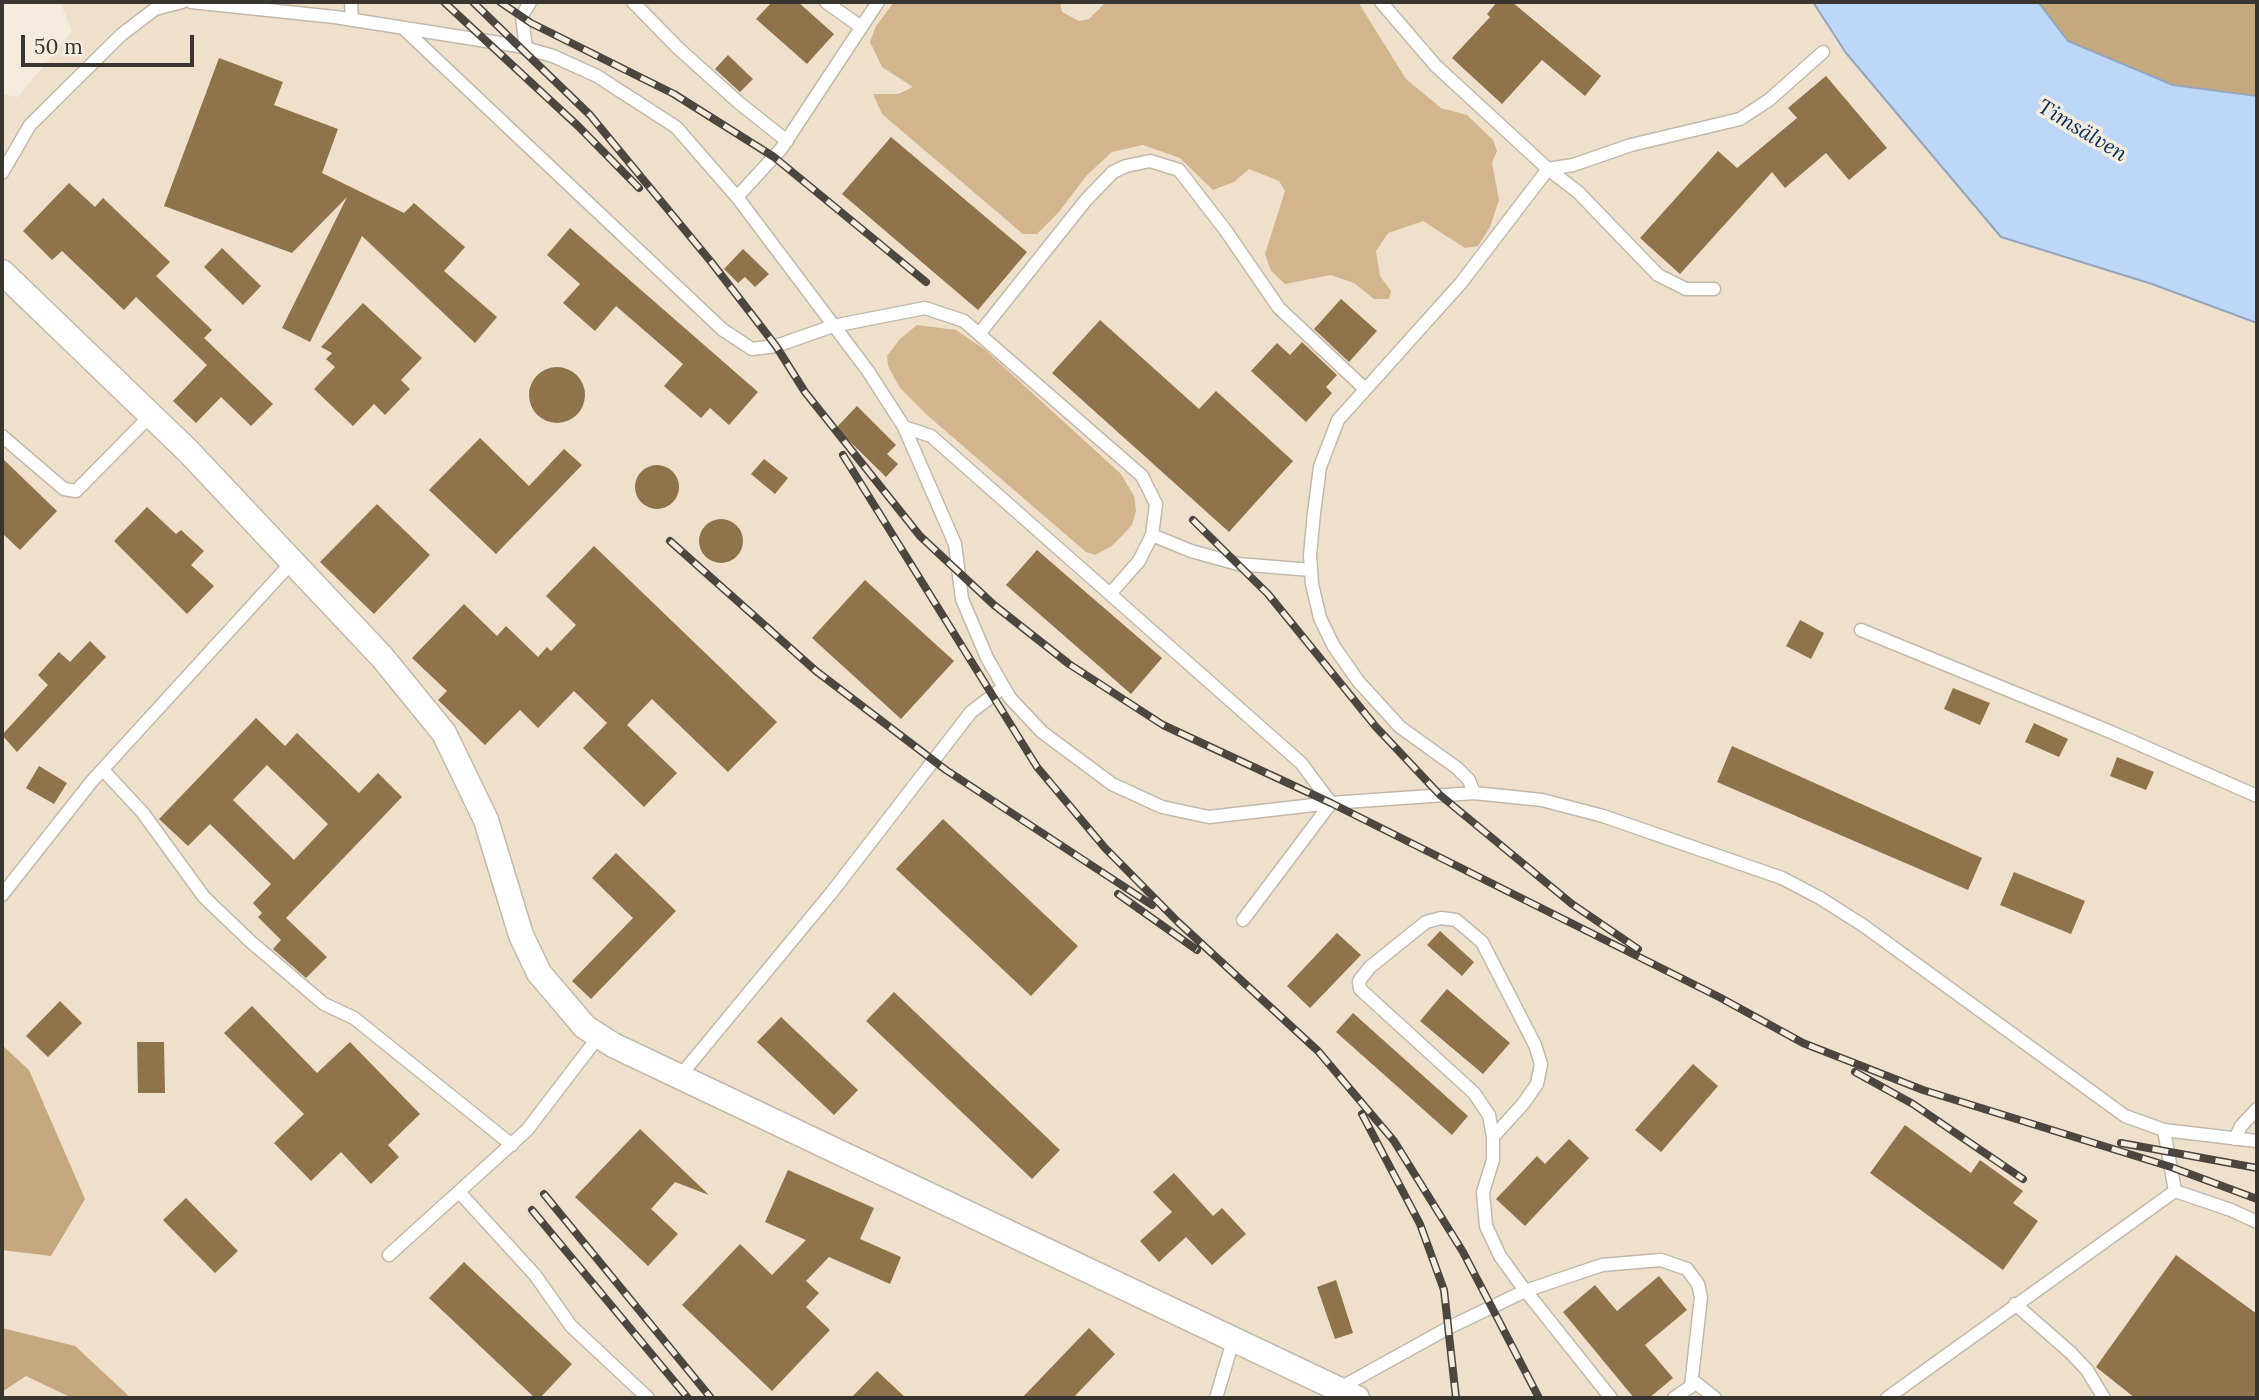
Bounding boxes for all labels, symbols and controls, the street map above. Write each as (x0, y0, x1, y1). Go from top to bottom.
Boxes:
scale bar (24, 21, 198, 65)
text: 50 m (34, 33, 83, 60)
water label: Timsälven (2033, 95, 2131, 167)

